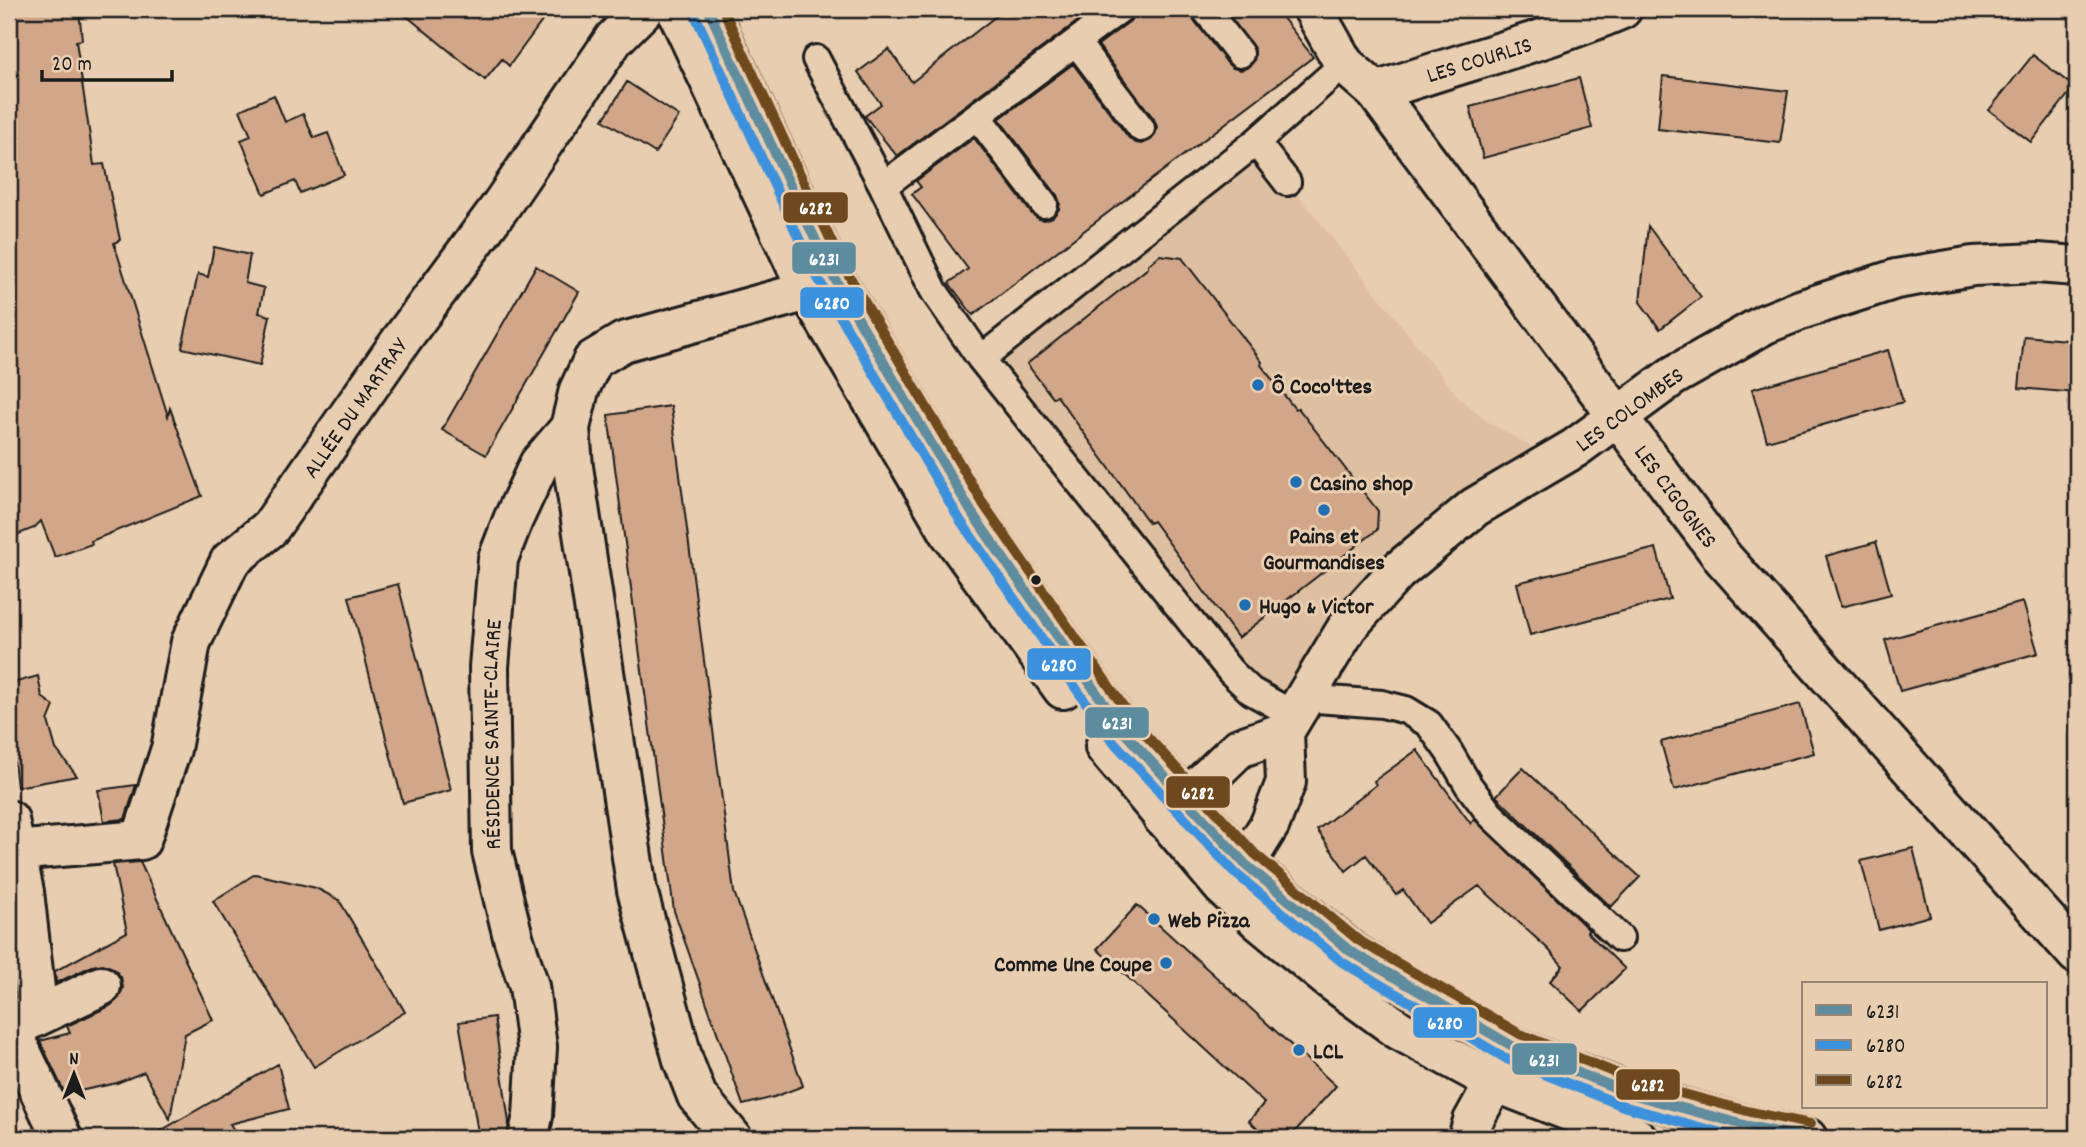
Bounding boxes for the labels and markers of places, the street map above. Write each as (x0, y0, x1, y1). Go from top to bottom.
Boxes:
place label: Ô Coco'ttes (1272, 372, 1372, 405)
marker: Ô Coco'ttes (1250, 377, 1266, 393)
place label: Casino shop (1310, 469, 1414, 502)
marker: Casino shop (1288, 474, 1304, 490)
marker: Pains et Gourmandises (1316, 502, 1332, 518)
place label: Pains et Gourmandises (1263, 522, 1385, 581)
unlabelled marker (1029, 573, 1043, 587)
place label: Hugo & Victor (1259, 592, 1374, 625)
marker: Hugo & Victor (1237, 597, 1253, 613)
place label: Web Pizza (1168, 906, 1251, 939)
marker: Web Pizza (1146, 911, 1162, 927)
place label: Comme Une Coupe (994, 950, 1152, 983)
marker: Comme Une Coupe (1158, 955, 1174, 971)
place label: LCL (1313, 1037, 1344, 1070)
marker: LCL (1291, 1042, 1307, 1058)

